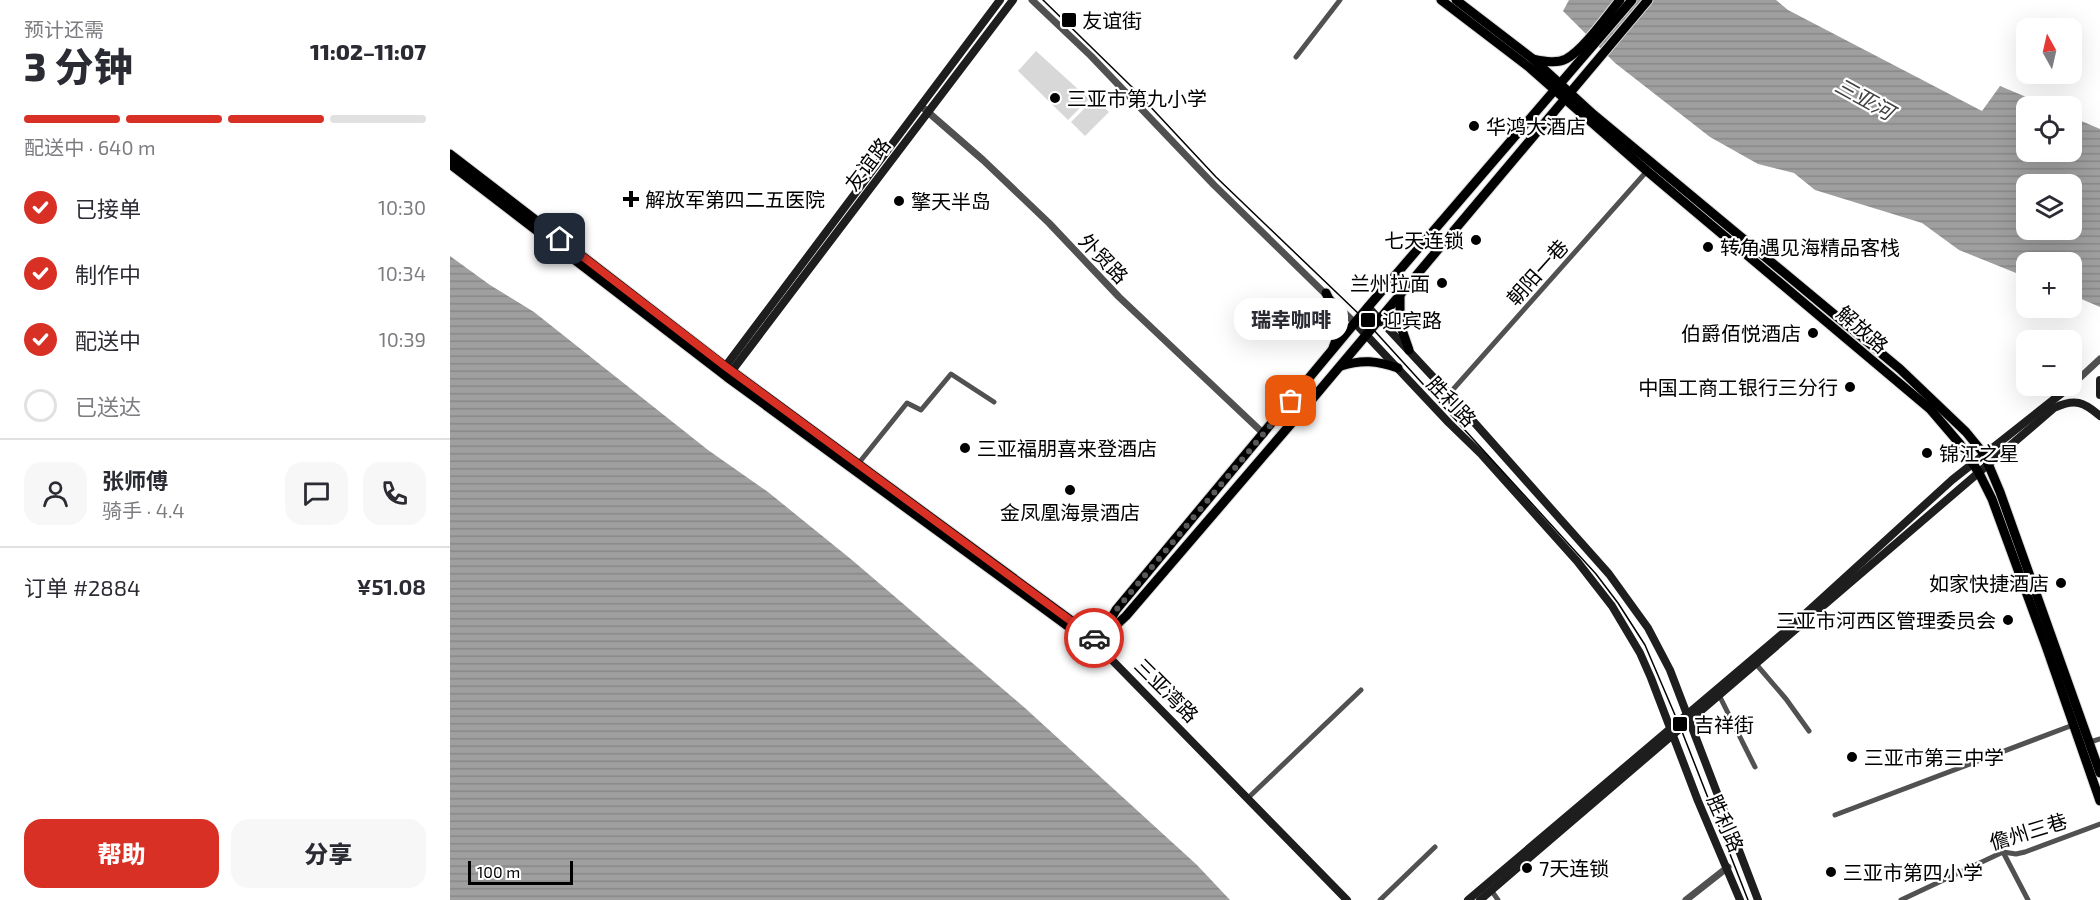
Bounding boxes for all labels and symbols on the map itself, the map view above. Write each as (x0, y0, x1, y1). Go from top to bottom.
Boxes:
place label: 友谊街 (1082, 8, 1142, 32)
marker: 友谊街 (1060, 11, 1078, 29)
north arrow (2016, 18, 2082, 84)
water label: 三亚河 (1831, 72, 1902, 126)
place label: 三亚市第九小学 (1067, 86, 1207, 110)
marker: 三亚市第九小学 (1048, 91, 1062, 105)
place label: 华鸿大酒店 (1486, 114, 1586, 138)
marker: 华鸿大酒店 (1467, 119, 1481, 133)
street label: 友谊路 (839, 133, 895, 195)
place label: 解放军第四二五医院 (645, 187, 825, 211)
place label: 擎天半岛 (911, 189, 991, 213)
marker: 解放军第四二五医院 (622, 190, 640, 208)
marker: 擎天半岛 (892, 194, 906, 208)
pin (534, 213, 585, 264)
street label: 外贸路 (1075, 228, 1133, 288)
place label: 七天连锁 (1384, 228, 1464, 252)
marker: 七天连锁 (1469, 233, 1483, 247)
street label: 朝阳一巷 (1501, 234, 1573, 310)
place label: 转角遇见海精品客栈 (1720, 235, 1900, 259)
marker: 转角遇见海精品客栈 (1701, 240, 1715, 254)
place label: 兰州拉面 (1350, 271, 1430, 295)
marker: 兰州拉面 (1435, 276, 1449, 290)
callout: 瑞幸咖啡 (1234, 299, 1348, 341)
street label: 解放路 (1832, 300, 1894, 358)
place label: 迎宾路 (1382, 308, 1442, 332)
marker: 迎宾路 (1359, 311, 1377, 329)
place label: 伯爵佰悦酒店 (1681, 321, 1801, 345)
marker: 伯爵佰悦酒店 (1806, 326, 1820, 340)
street label: 胜利路 (1423, 371, 1481, 431)
pin (1265, 375, 1316, 426)
place label: 中国工商工银行三分行 (1638, 375, 1838, 399)
marker: 中国工商工银行三分行 (1843, 380, 1857, 394)
place label: 三亚福朋喜来登酒店 (977, 436, 1157, 460)
marker: 三亚福朋喜来登酒店 (958, 441, 972, 455)
place label: 锦江之星 (1939, 441, 2019, 465)
marker: 锦江之星 (1920, 446, 1934, 460)
marker: 金凤凰海景酒店 (1063, 483, 1077, 497)
place label: 金凤凰海景酒店 (1000, 500, 1140, 524)
place label: 如家快捷酒店 (1929, 571, 2049, 595)
marker: 如家快捷酒店 (2054, 576, 2068, 590)
courier (1064, 608, 1124, 668)
place label: 三亚市河西区管理委员会 (1776, 608, 1996, 632)
marker: 三亚市河西区管理委员会 (2001, 613, 2015, 627)
street label: 三亚湾路 (1130, 653, 1204, 727)
place label: 吉祥街 (1694, 712, 1754, 736)
marker: 吉祥街 (1671, 715, 1689, 733)
place label: 三亚市第三中学 (1864, 745, 2004, 769)
marker: 三亚市第三中学 (1845, 750, 1859, 764)
street label: 胜利路 (1703, 791, 1749, 855)
street label: 儋州三巷 (1986, 808, 2070, 854)
place label: 7天连锁 (1539, 856, 1609, 880)
scale bar (468, 858, 573, 886)
place label: 三亚市第四小学 (1843, 860, 1983, 884)
marker: 7天连锁 (1520, 861, 1534, 875)
marker: 三亚市第四小学 (1824, 865, 1838, 879)

